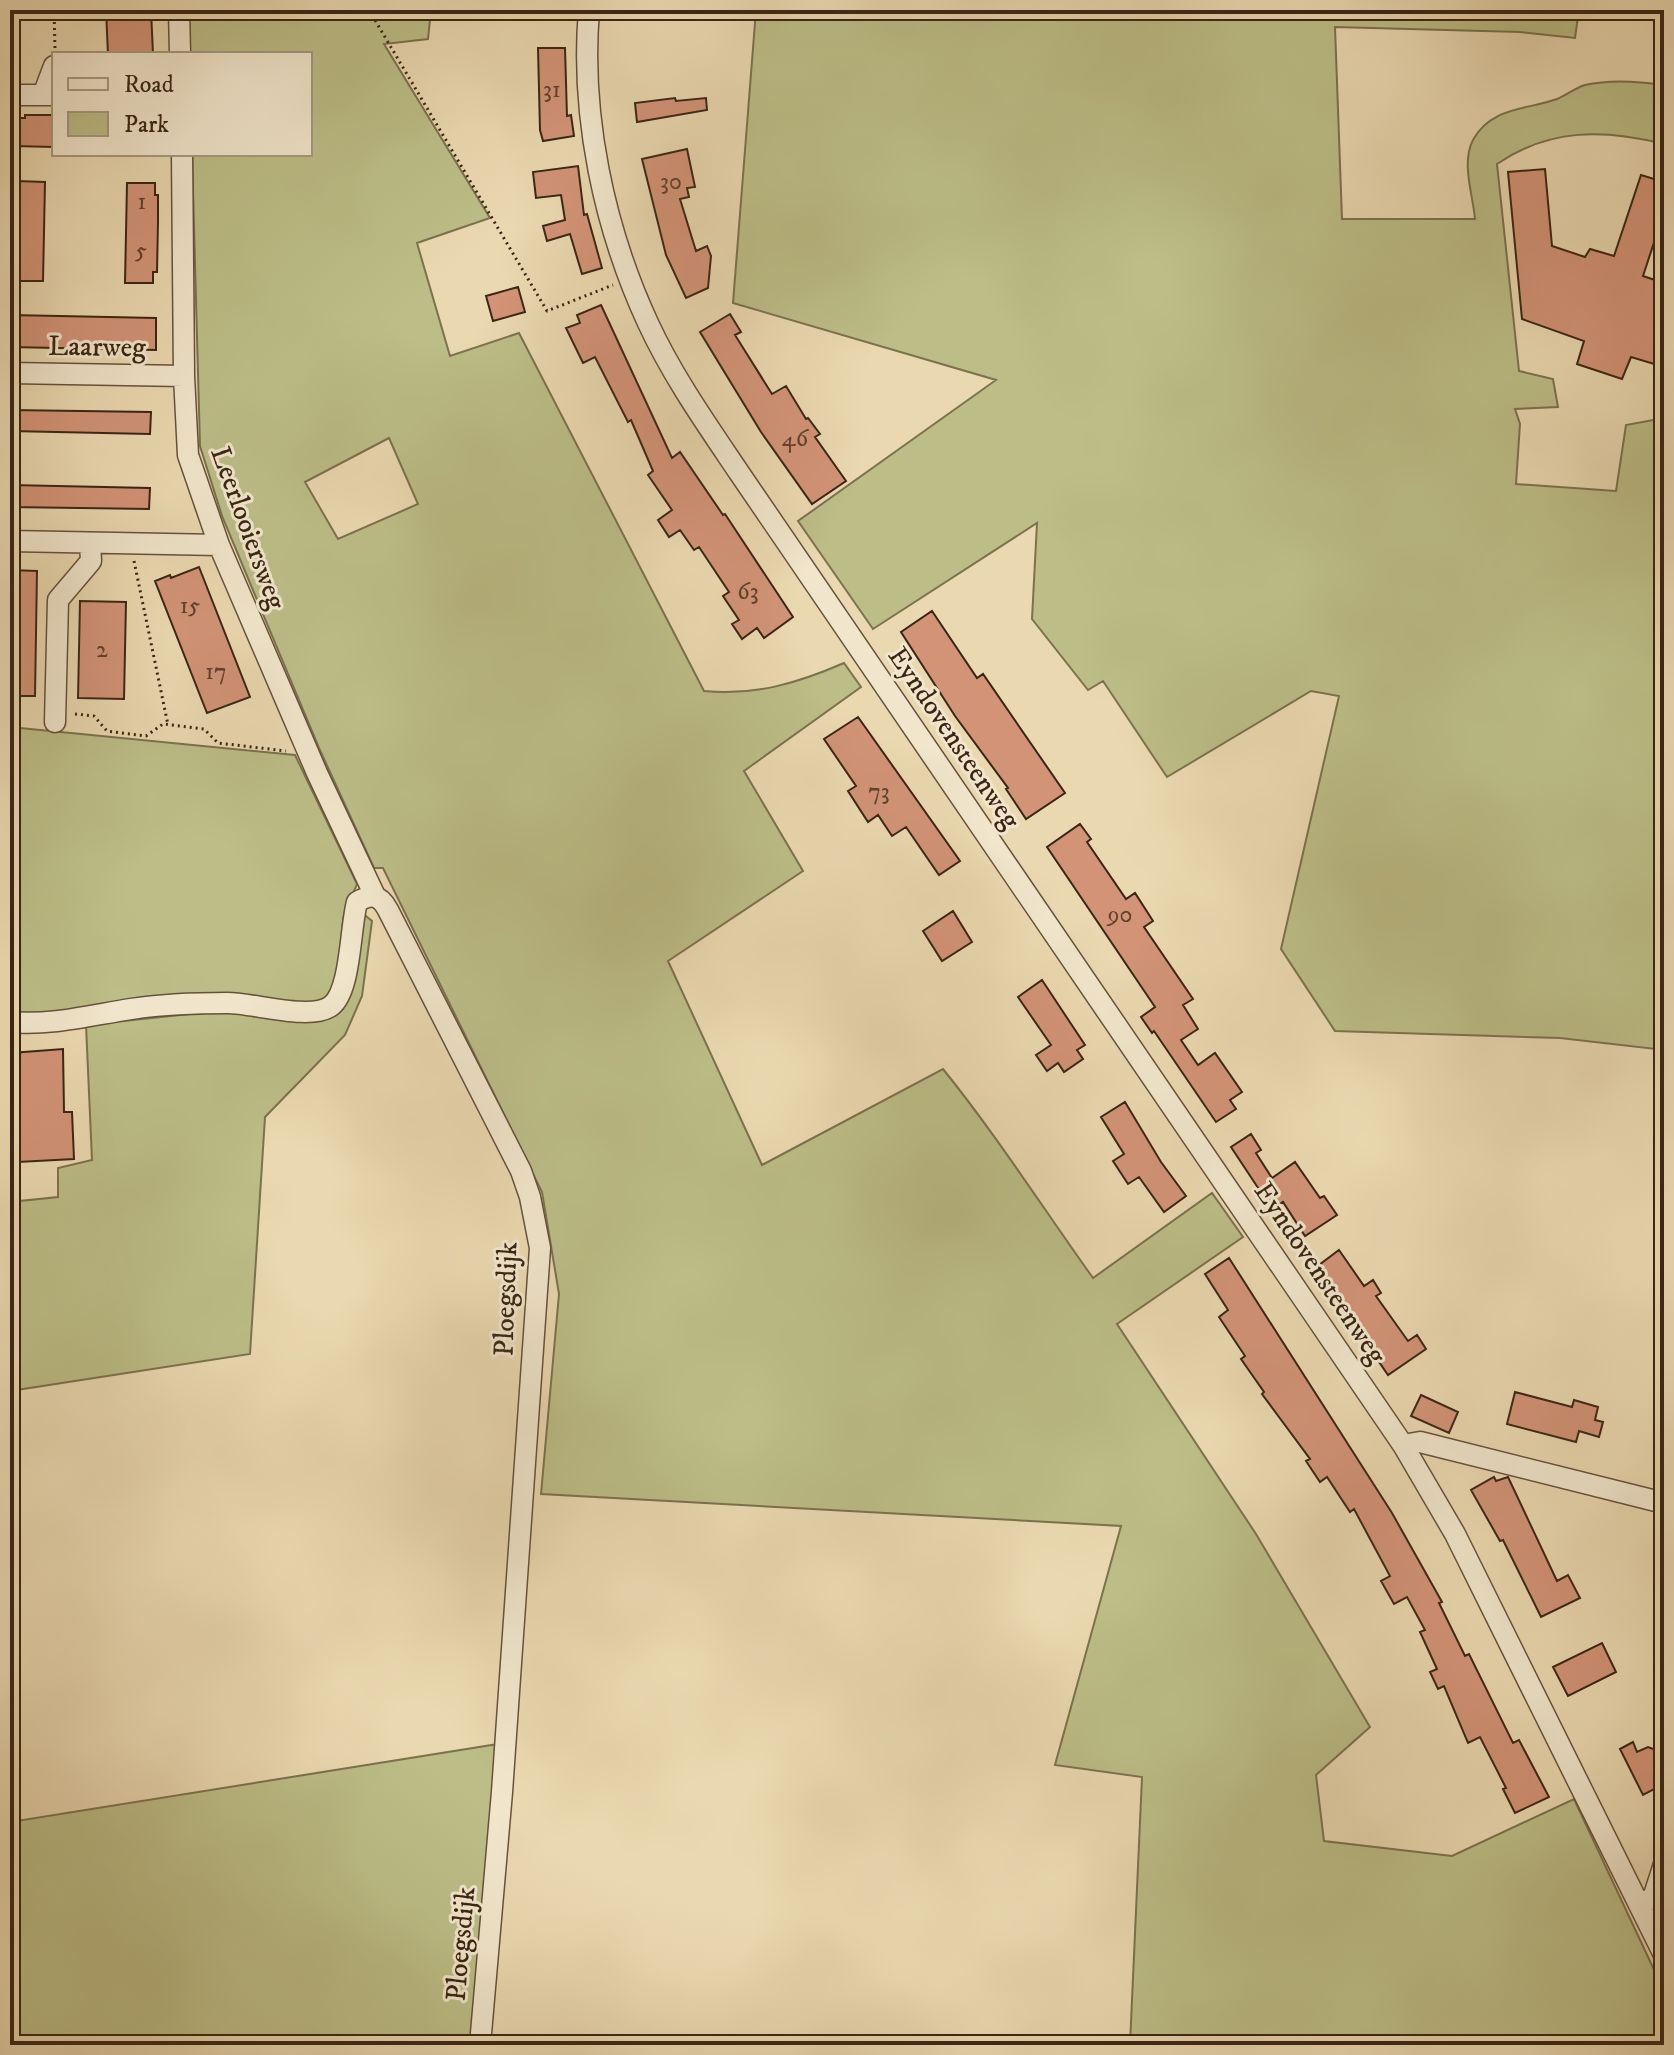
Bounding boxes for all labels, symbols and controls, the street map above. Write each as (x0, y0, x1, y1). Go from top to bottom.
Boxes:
legend (52, 52, 312, 156)
text: Road (124, 70, 174, 100)
house number: 31 (543, 75, 561, 105)
text: Park (124, 110, 169, 140)
house number: 30 (660, 167, 682, 197)
house number: 1 (138, 187, 146, 217)
house number: 5 (135, 236, 147, 266)
street label: Laarweg (48, 329, 147, 365)
house number: 46 (782, 424, 810, 454)
street label: Leerlooiersweg (202, 442, 294, 615)
house number: 63 (737, 577, 759, 607)
house number: 15 (180, 591, 200, 621)
house number: 2 (96, 635, 108, 665)
street label: Eyndovensteenweg (880, 640, 1028, 836)
house number: 17 (205, 657, 227, 687)
house number: 73 (868, 777, 890, 807)
house number: 90 (1107, 900, 1132, 930)
street label: Eyndovensteenweg (1246, 1175, 1394, 1371)
street label: Ploegsdijk (487, 1241, 525, 1357)
street label: Ploegsdijk (439, 1885, 483, 2003)

